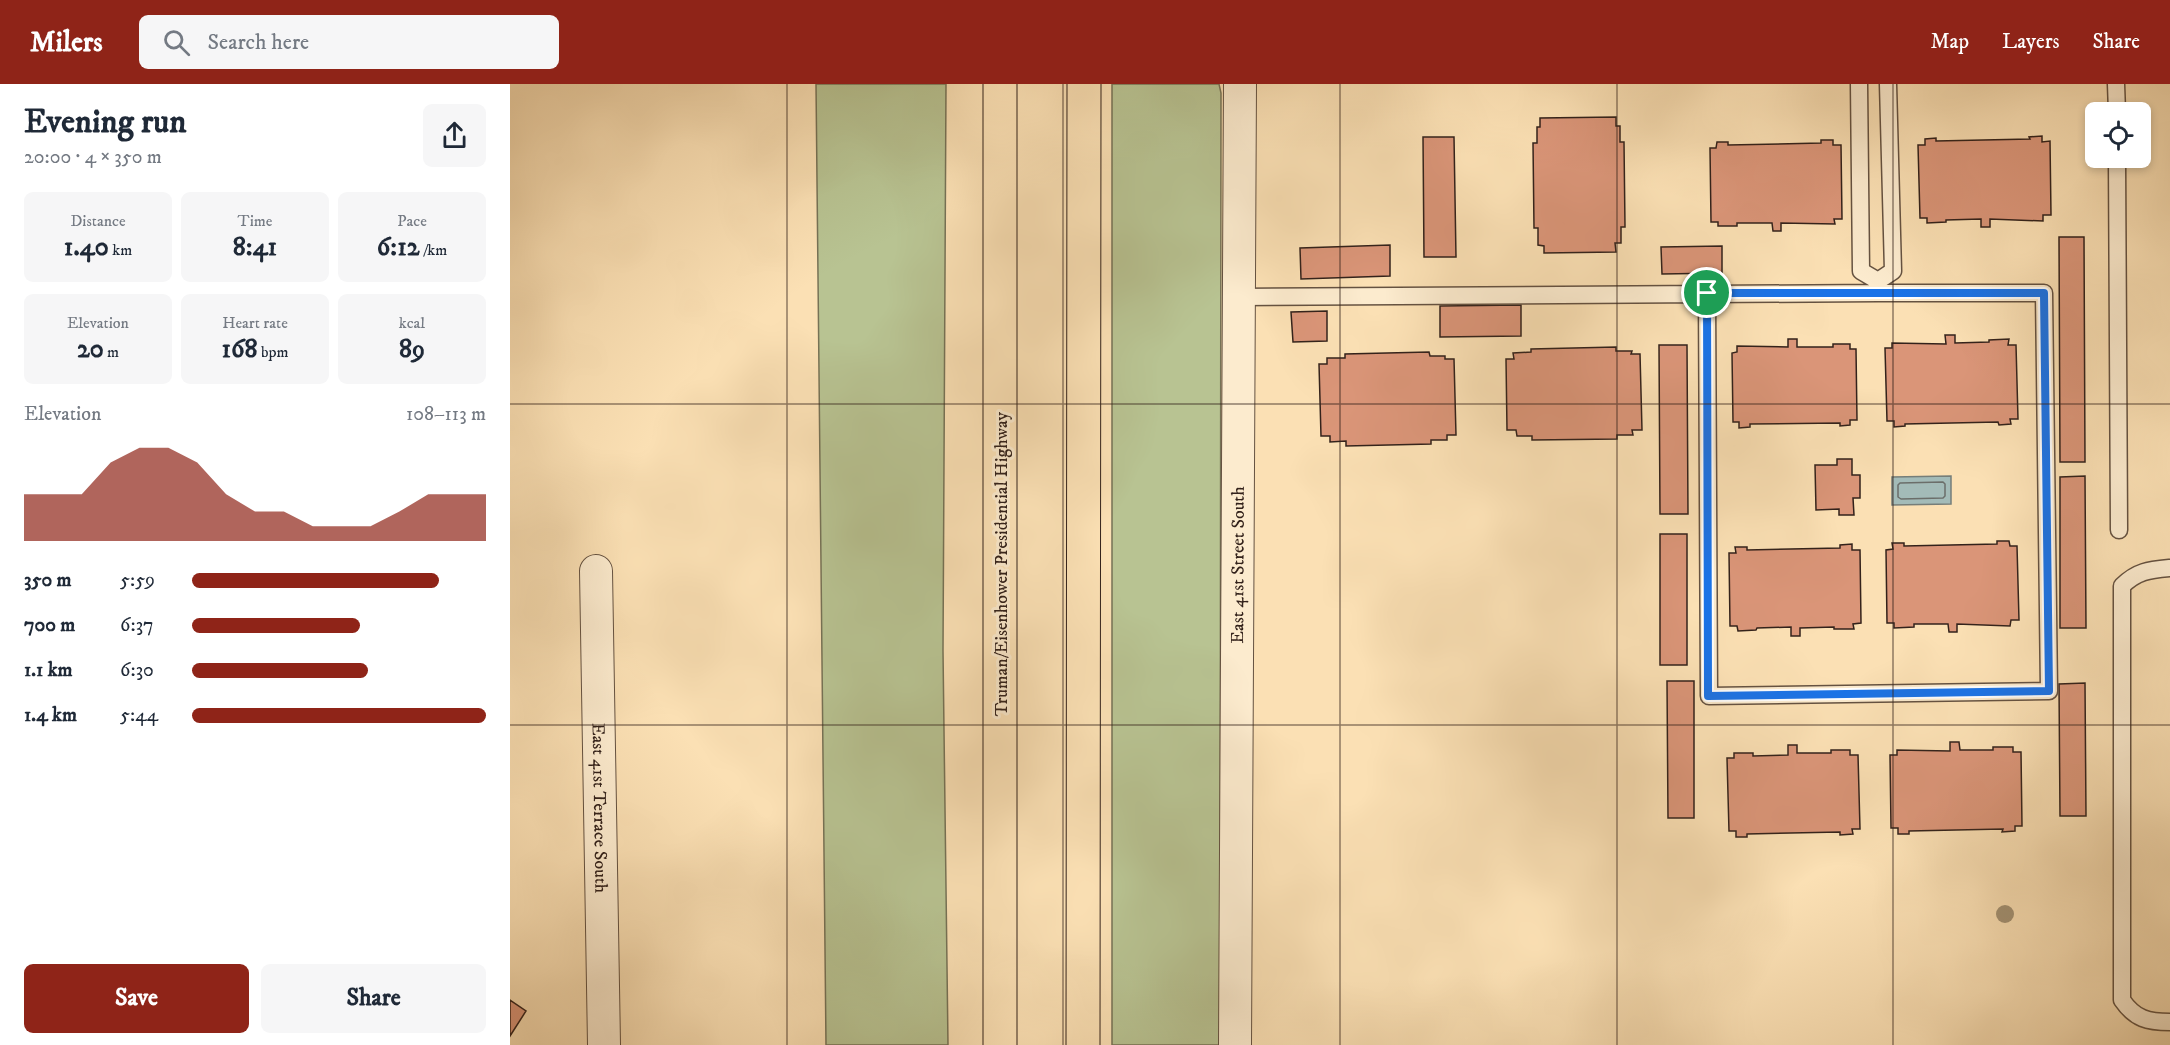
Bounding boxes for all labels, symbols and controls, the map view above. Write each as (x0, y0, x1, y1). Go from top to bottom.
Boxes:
search box (139, 15, 559, 69)
text: Milers (30, 25, 103, 60)
icon: search (160, 26, 193, 59)
text: Search here (208, 29, 309, 56)
text: Map (1930, 29, 1969, 55)
text: Layers (2002, 29, 2060, 55)
text: Share (2093, 29, 2140, 55)
text: Evening run (24, 102, 186, 143)
map controls (2085, 102, 2151, 168)
button: locate (2085, 102, 2151, 168)
button: share (423, 104, 486, 167)
text: 20:00 · 4 × 350 m (24, 145, 162, 170)
text: Distance (70, 211, 126, 231)
text: Time (238, 211, 272, 231)
text: Pace (397, 211, 427, 231)
text: 1.40 (64, 231, 109, 264)
text: 8:41 (233, 231, 277, 264)
text: 6:12 (377, 231, 419, 264)
text: km (109, 240, 132, 260)
text: /km (419, 240, 447, 260)
pin (1681, 267, 1732, 318)
icon: arrive (1690, 276, 1723, 309)
text: Elevation (67, 313, 129, 333)
text: Heart rate (222, 313, 288, 333)
text: kcal (399, 313, 425, 333)
text: 20 (77, 333, 104, 366)
text: 168 (222, 333, 258, 366)
text: 89 (399, 333, 425, 366)
text: m (104, 342, 119, 362)
text: bpm (258, 342, 288, 362)
text: Elevation (24, 402, 101, 427)
text: 108–113 m (406, 402, 486, 427)
street label: Truman/Eisenhower Presidential Highway (991, 411, 1013, 716)
street label: East 41st Street South (1227, 486, 1250, 644)
text: 350 m (24, 568, 71, 593)
text: 5:59 (120, 568, 155, 593)
text: 700 m (24, 613, 75, 638)
text: 6:37 (120, 613, 154, 638)
text: 1.1 km (24, 658, 73, 683)
text: 6:30 (120, 658, 154, 683)
text: 1.4 km (24, 703, 77, 728)
text: 5:44 (120, 703, 158, 728)
street label: East 41st Terrace South (587, 723, 611, 894)
button: Save (24, 964, 249, 1033)
button: Share (261, 964, 486, 1033)

